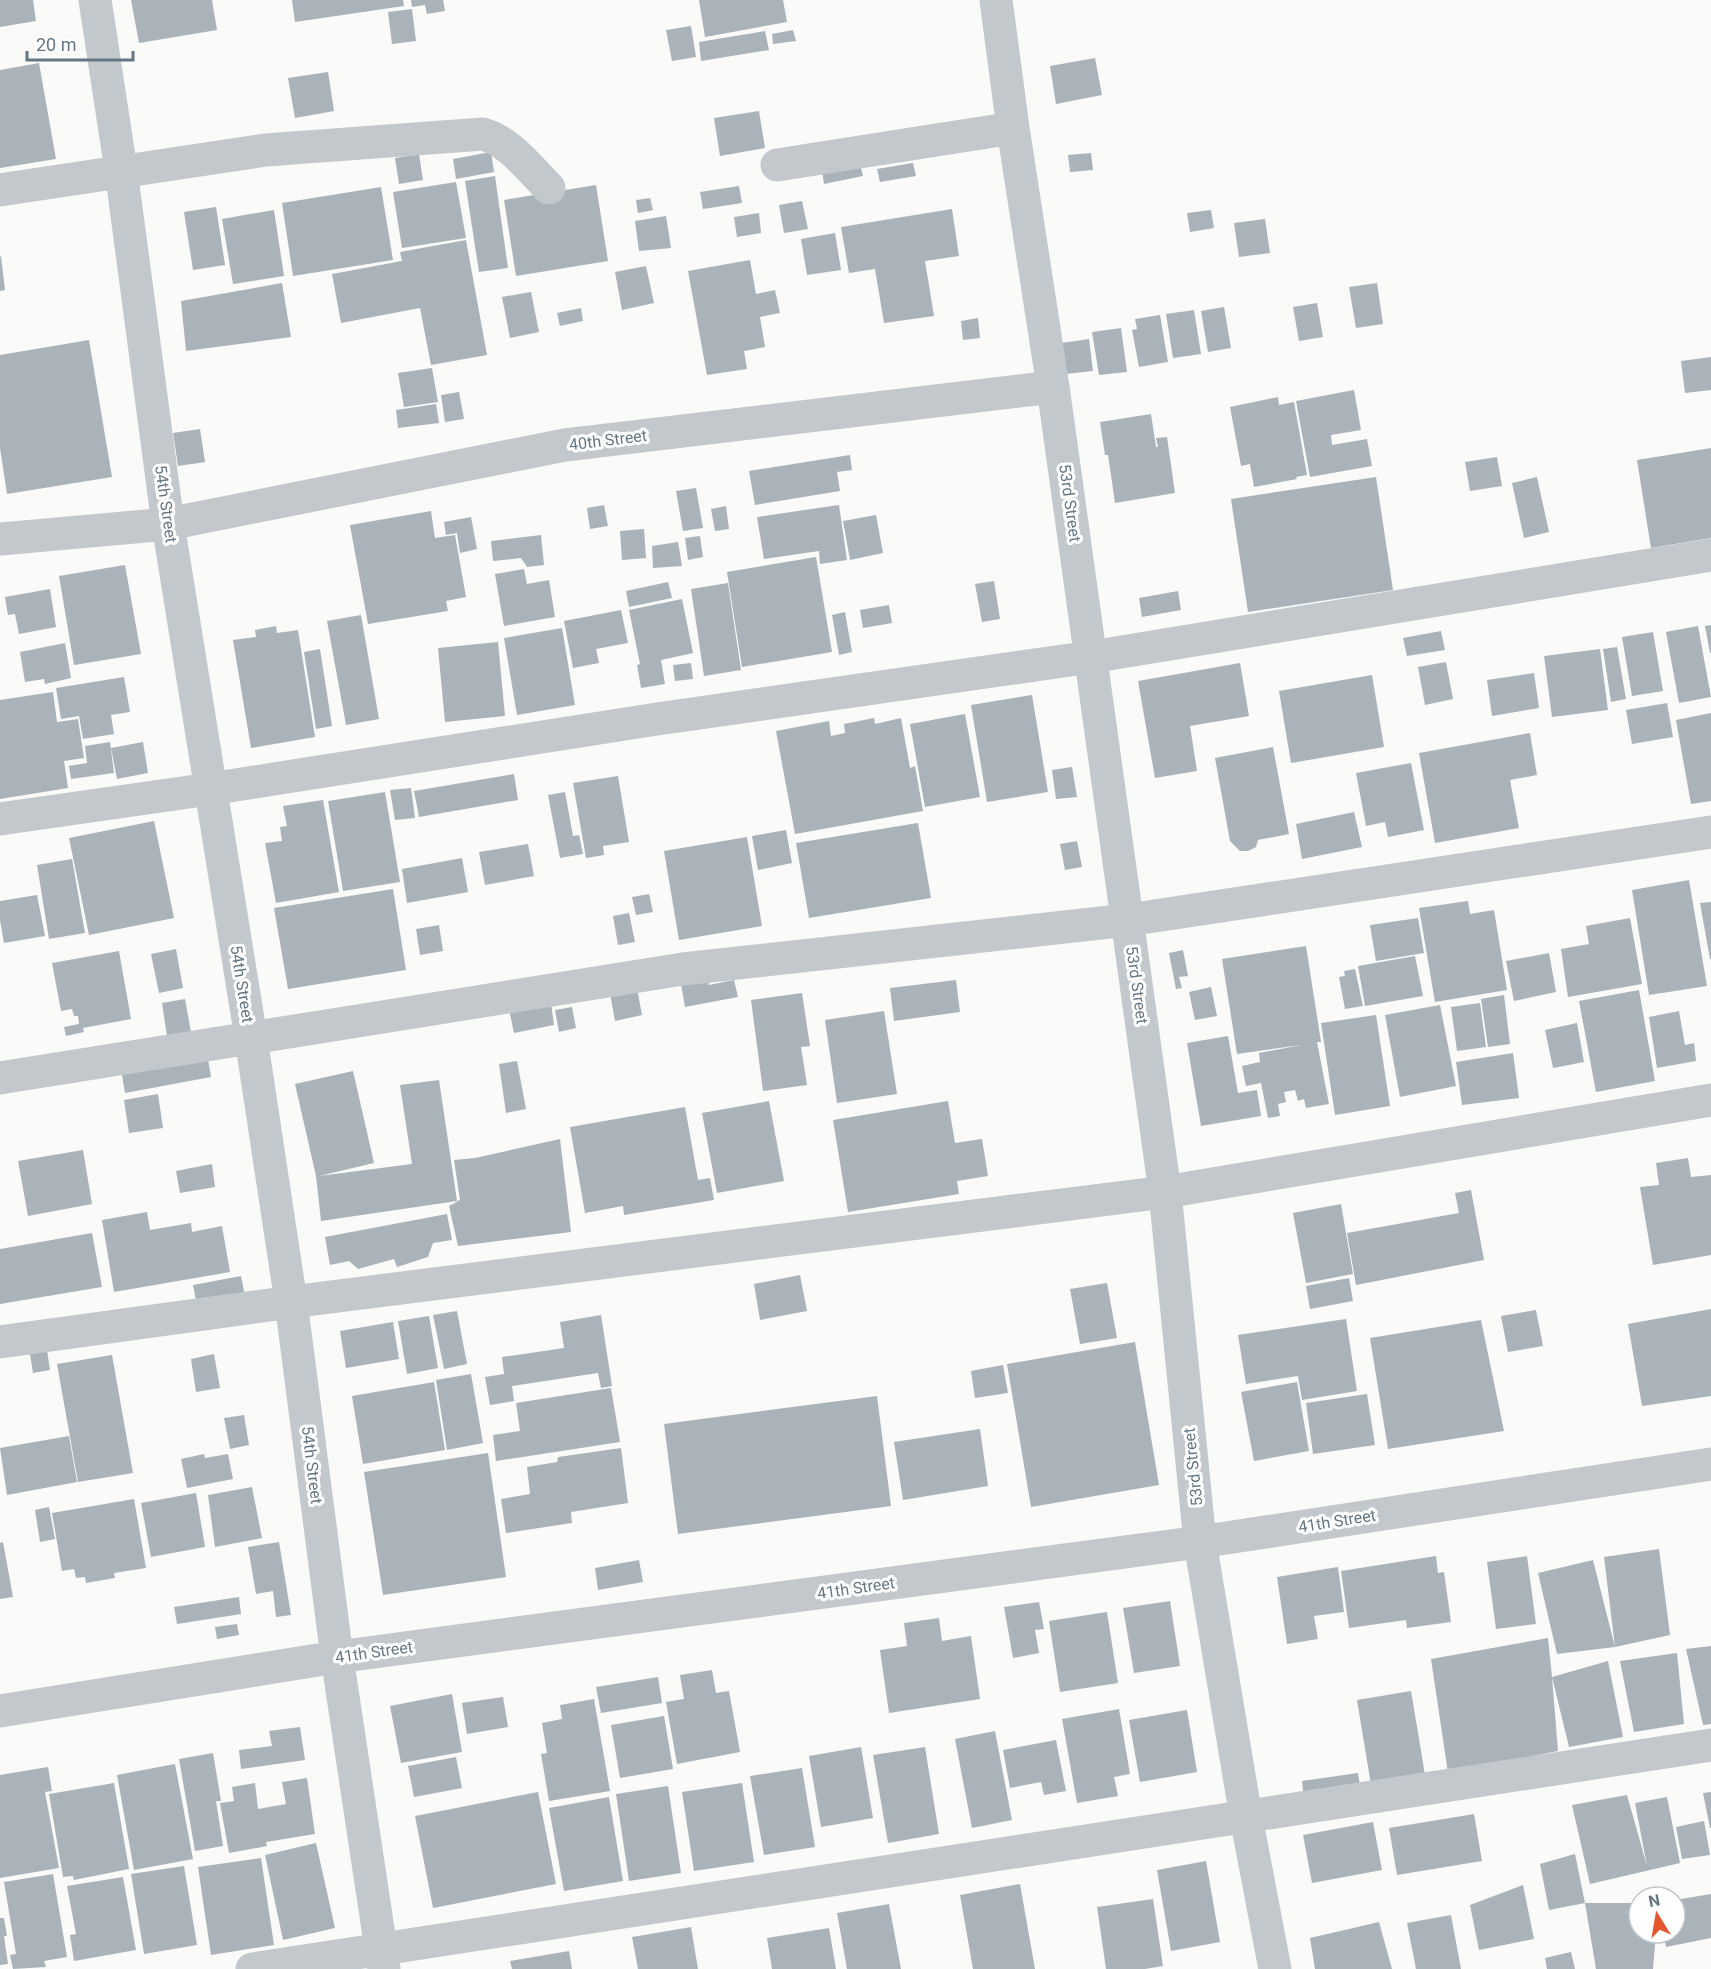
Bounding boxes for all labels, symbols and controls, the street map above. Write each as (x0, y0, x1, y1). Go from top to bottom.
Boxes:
scale bar (27, 24, 134, 62)
text: 20 m (36, 34, 76, 55)
street label: 40th Street (568, 426, 648, 454)
street label: 53rd Street (1055, 463, 1085, 543)
street label: 54th Street (151, 464, 181, 544)
street label: 54th Street (226, 944, 258, 1024)
street label: 53rd Street (1122, 945, 1152, 1025)
street label: 54th Street (298, 1425, 326, 1505)
street label: 53rd Street (1179, 1427, 1207, 1507)
street label: 41th Street (1297, 1505, 1377, 1537)
street label: 41th Street (816, 1573, 896, 1603)
street label: 41th Street (334, 1637, 414, 1667)
north arrow (1627, 1885, 1687, 1945)
text: N (1647, 1890, 1662, 1911)

